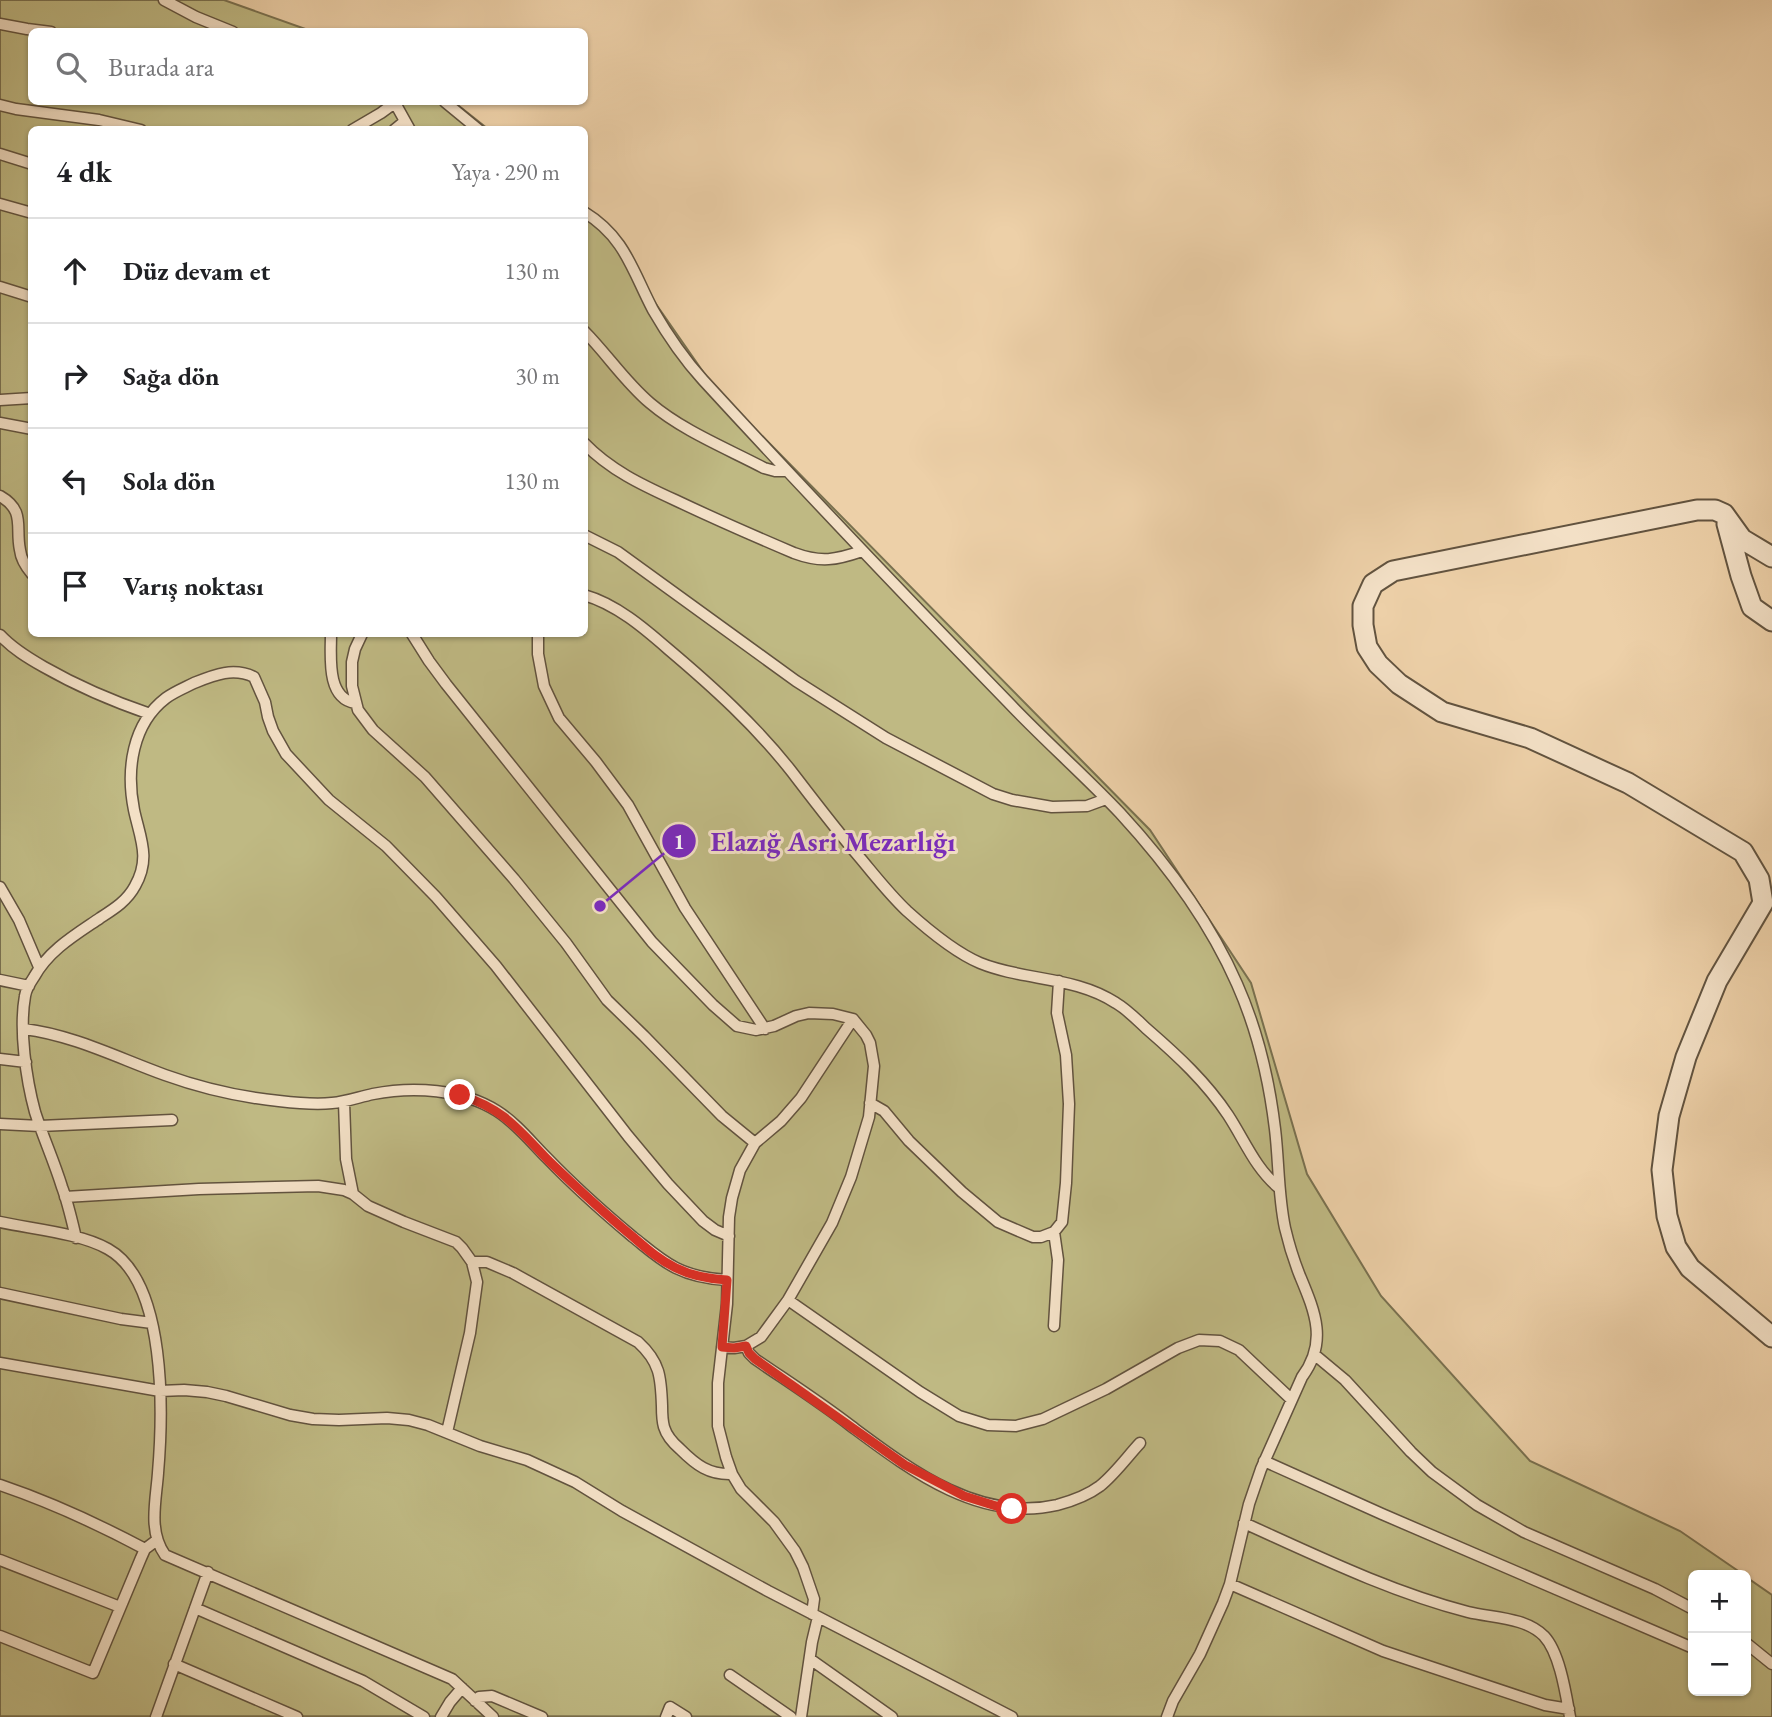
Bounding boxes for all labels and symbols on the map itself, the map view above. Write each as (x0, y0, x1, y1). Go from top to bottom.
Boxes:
callout: Elazığ Asri Mezarlığı (662, 817, 970, 866)
text: Elazığ Asri Mezarlığı (710, 823, 956, 859)
text: 1 (673, 828, 685, 855)
route end (444, 1079, 475, 1110)
route start (996, 1493, 1027, 1524)

